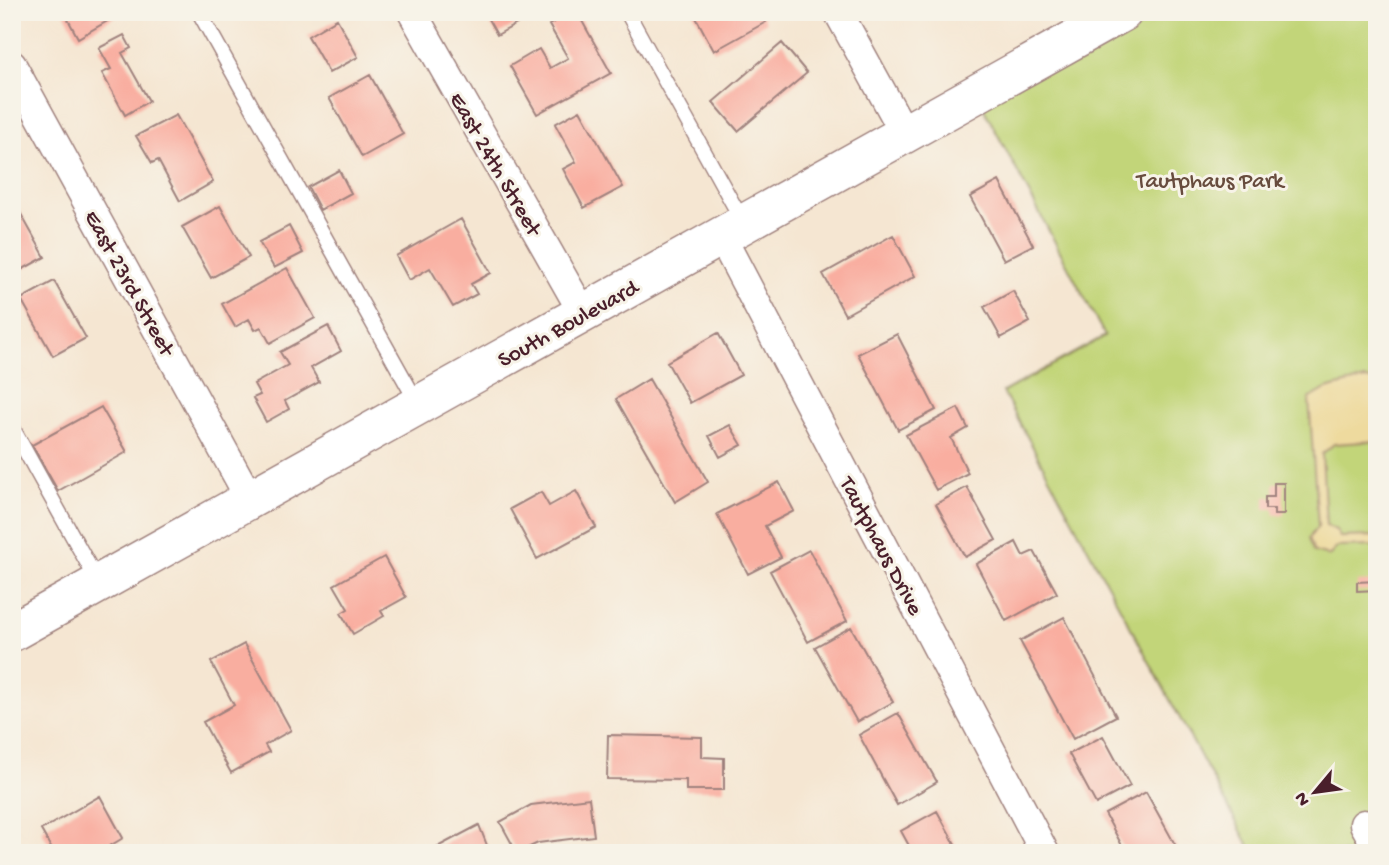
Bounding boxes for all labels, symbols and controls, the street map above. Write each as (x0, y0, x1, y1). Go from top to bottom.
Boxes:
street label: East 24th Street (442, 88, 547, 243)
park label: Tautphaus Park (1135, 169, 1286, 196)
street label: East 23rd Street (77, 206, 180, 362)
street label: South Boulevard (494, 275, 645, 375)
street label: Tautphaus Drive (831, 471, 928, 622)
north arrow (1280, 756, 1350, 826)
text: N (1290, 788, 1316, 810)

